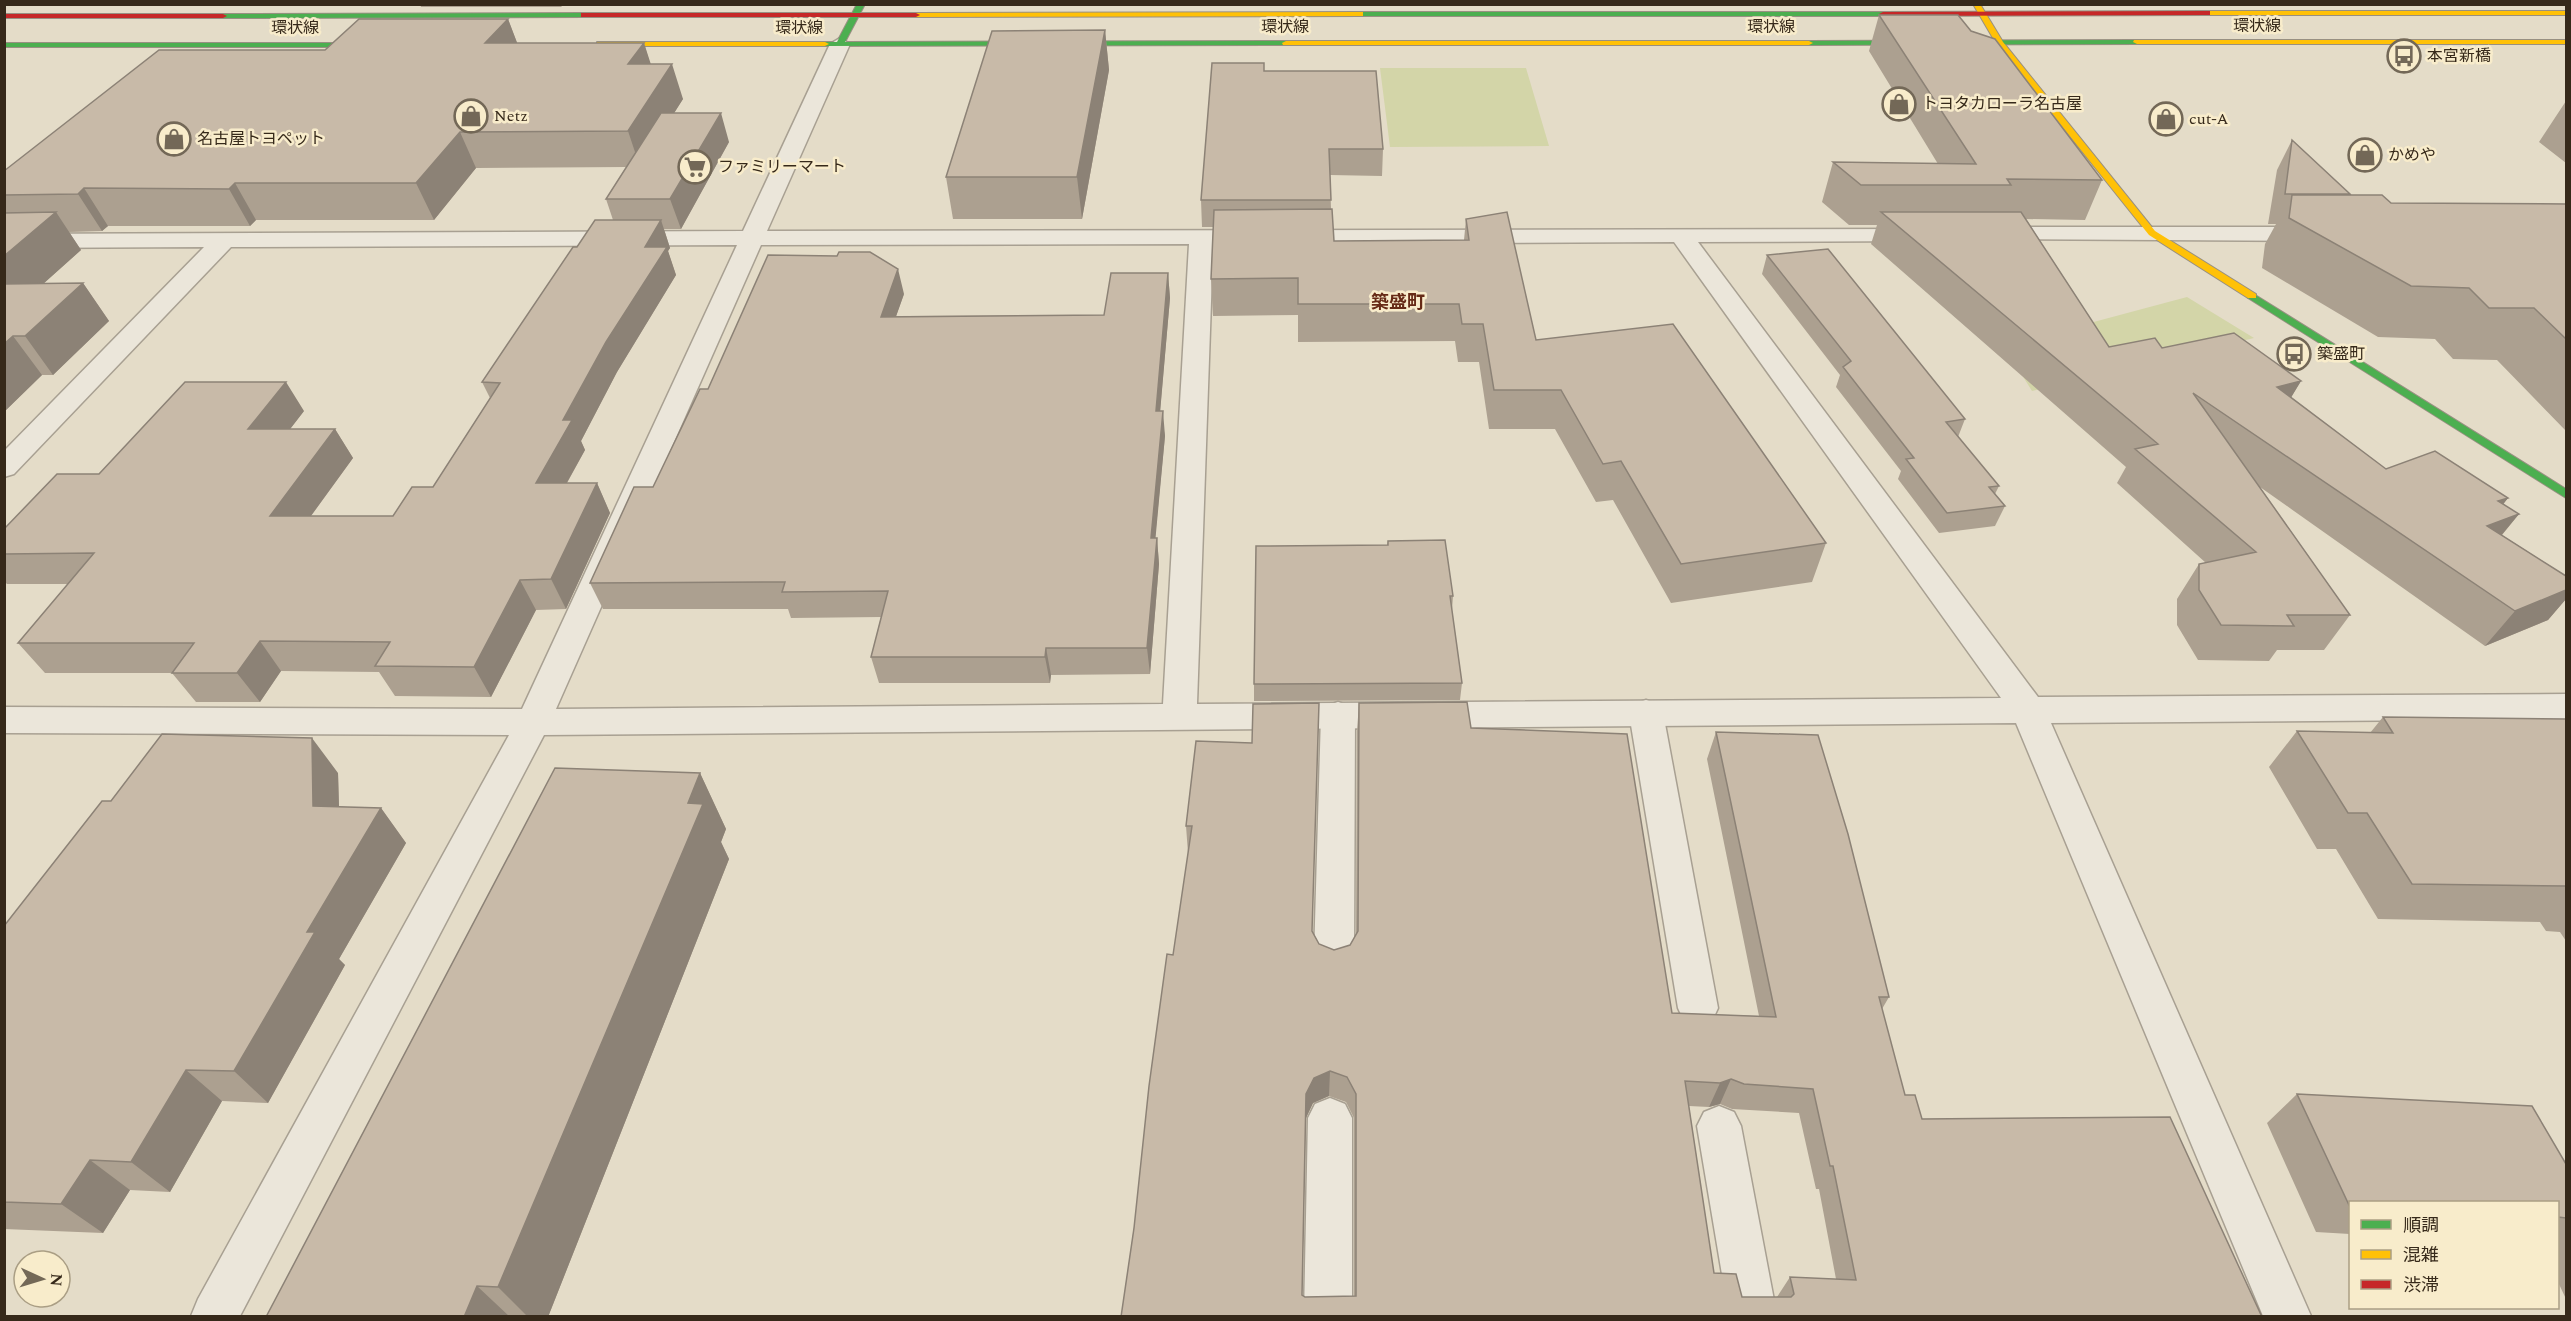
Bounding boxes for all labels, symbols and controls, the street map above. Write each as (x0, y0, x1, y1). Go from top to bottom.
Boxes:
street label: 環状線 (2233, 14, 2281, 38)
street label: 環状線 (1261, 15, 1309, 39)
street label: 環状線 (1747, 15, 1795, 39)
street label: 環状線 (271, 16, 319, 40)
street label: 環状線 (775, 16, 823, 40)
bus stop icon: 本宮新橋 (2386, 38, 2422, 74)
place label: 本宮新橋 (2427, 44, 2491, 68)
shop icon: トヨタカローラ名古屋 (1881, 86, 1917, 122)
place label: トヨタカローラ名古屋 (1922, 92, 2082, 116)
shop icon: Netz (453, 98, 489, 134)
shop icon: cut-A (2148, 101, 2184, 137)
place label: Netz (494, 104, 528, 128)
place label: cut-A (2189, 107, 2229, 131)
shop icon: 名古屋トヨペット (156, 121, 192, 157)
place label: 名古屋トヨペット (197, 127, 325, 151)
shop icon: かめや (2347, 137, 2383, 173)
place label: かめや (2388, 143, 2436, 167)
supermarket icon: ファミリーマート (677, 149, 713, 185)
place label: ファミリーマート (718, 155, 846, 179)
district label: 築盛町 (1371, 289, 1425, 316)
bus stop icon: 築盛町 (2276, 336, 2312, 372)
place label: 築盛町 (2317, 342, 2365, 366)
legend (2349, 1201, 2559, 1309)
text: 順調 (2403, 1212, 2439, 1239)
text: 混雑 (2403, 1242, 2439, 1269)
north arrow (12, 1249, 72, 1309)
text: 渋滞 (2403, 1272, 2439, 1299)
text: N (44, 1273, 68, 1287)

